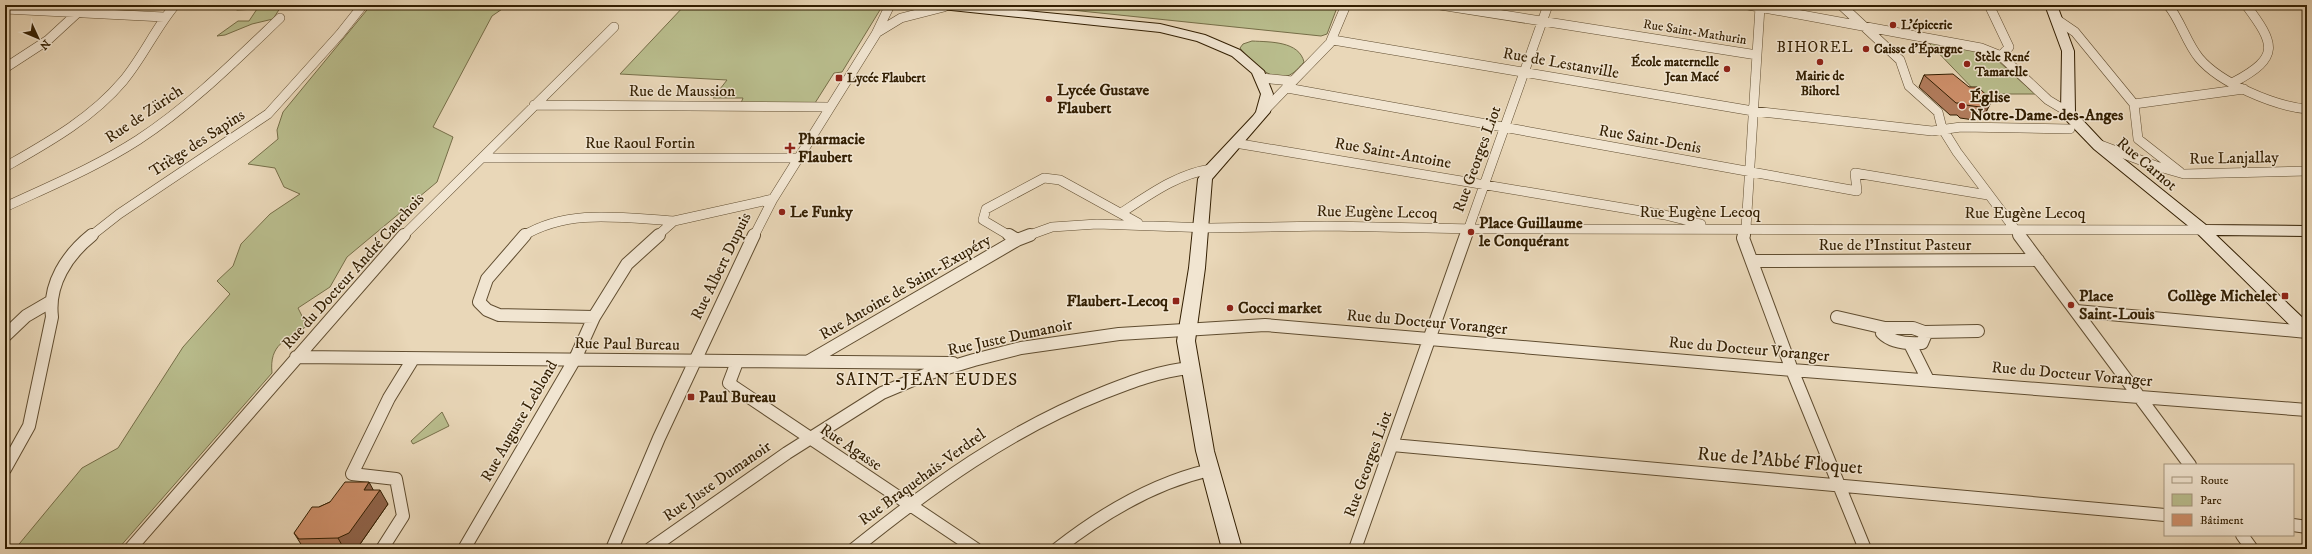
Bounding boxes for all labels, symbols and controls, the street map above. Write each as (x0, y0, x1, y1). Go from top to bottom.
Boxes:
street label: Rue Saint-Mathurin (1642, 16, 1748, 48)
place label: L'épicerie (1901, 17, 1953, 34)
north arrow (18, 18, 58, 58)
marker: L'épicerie (1888, 20, 1898, 30)
text: N (36, 36, 53, 52)
district label: BIHOREL (1777, 38, 1853, 57)
place label: Caisse d'Épargne (1874, 40, 1963, 58)
street label: Rue de Lestanville (1501, 43, 1621, 83)
marker: Caisse d'Épargne (1861, 44, 1871, 54)
place label: Stèle René Tamarelle (1974, 49, 2030, 80)
place label: École maternelle Jean Macé (1631, 53, 1720, 86)
marker: Mairie de Bihorel (1815, 57, 1825, 67)
marker: Stèle René Tamarelle (1962, 59, 1972, 69)
marker: École maternelle Jean Macé (1722, 64, 1732, 74)
place label: Mairie de Bihorel (1796, 68, 1845, 99)
place label: Lycée Flaubert (847, 70, 926, 87)
marker: Lycée Flaubert (834, 73, 844, 83)
street label: Rue de Zürich (101, 80, 187, 147)
place label: Lycée Gustave Flaubert (1057, 80, 1150, 118)
street label: Rue de Maussion (629, 81, 736, 101)
place label: Église Notre-Dame-des-Anges (1970, 87, 2124, 125)
marker: Lycée Gustave Flaubert (1044, 94, 1054, 104)
marker: Église Notre-Dame-des-Anges (1957, 101, 1967, 111)
street label: Rue Georges Liot (1449, 103, 1505, 215)
street label: Triège des Sapins (146, 105, 248, 181)
street label: Rue Saint-Denis (1597, 120, 1703, 158)
place label: Pharmacie Flaubert (798, 129, 865, 167)
street label: Rue Raoul Fortin (585, 133, 696, 153)
street label: Rue Saint-Antoine (1333, 133, 1453, 173)
street label: Rue Carnot (2113, 133, 2181, 195)
marker: Pharmacie Flaubert (785, 143, 795, 153)
street label: Rue Lanjallay (2189, 147, 2279, 169)
street label: Rue du Docteur André Cauchois (278, 189, 428, 353)
street label: Rue Eugène Lecoq (1316, 201, 1439, 223)
place label: Le Funky (790, 202, 853, 222)
street label: Rue Eugène Lecoq (1640, 202, 1762, 222)
street label: Rue Eugène Lecoq (1965, 203, 2087, 223)
marker: Le Funky (777, 207, 787, 217)
street label: Rue Albert Dupuis (686, 209, 756, 323)
place label: Place Guillaume le Conquérant (1478, 213, 1583, 252)
marker: Place Guillaume le Conquérant (1466, 227, 1476, 237)
street label: Rue Antoine de Saint-Exupéry (816, 229, 995, 344)
street label: Rue de l'Institut Pasteur (1818, 235, 1972, 255)
place label: Place Saint-Louis (2079, 286, 2155, 324)
place label: Collège Michelet (2168, 286, 2278, 306)
place label: Flaubert-Lecoq (1066, 291, 1169, 312)
marker: Collège Michelet (2280, 291, 2290, 301)
marker: Flaubert-Lecoq (1171, 296, 1181, 306)
place label: Cocci market (1238, 298, 1323, 318)
marker: Place Saint-Louis (2066, 300, 2076, 310)
marker: Cocci market (1225, 303, 1235, 313)
street label: Rue du Docteur Voranger (1346, 305, 1508, 339)
street label: Rue Juste Dumanoir (946, 314, 1074, 360)
street label: Rue du Docteur Voranger (1668, 332, 1830, 366)
street label: Rue Paul Bureau (574, 333, 680, 355)
street label: Rue Auguste Leblond (476, 357, 562, 485)
street label: Rue du Docteur Voranger (1991, 357, 2153, 391)
district label: SAINT-JEAN EUDES (836, 369, 1018, 391)
place label: Paul Bureau (699, 387, 776, 407)
marker: Paul Bureau (686, 392, 696, 402)
street label: Rue Georges Liot (1340, 408, 1396, 520)
street label: Rue Agasse (816, 419, 886, 475)
street label: Rue Braquehais-Verdrel (855, 424, 989, 530)
street label: Rue Juste Dumanoir (659, 436, 775, 526)
street label: Rue de l'Abbé Floquet (1696, 442, 1864, 481)
legend (2164, 464, 2294, 536)
text: Route (2200, 473, 2228, 488)
text: Parc (2200, 493, 2222, 508)
text: Bâtiment (2200, 513, 2244, 528)

